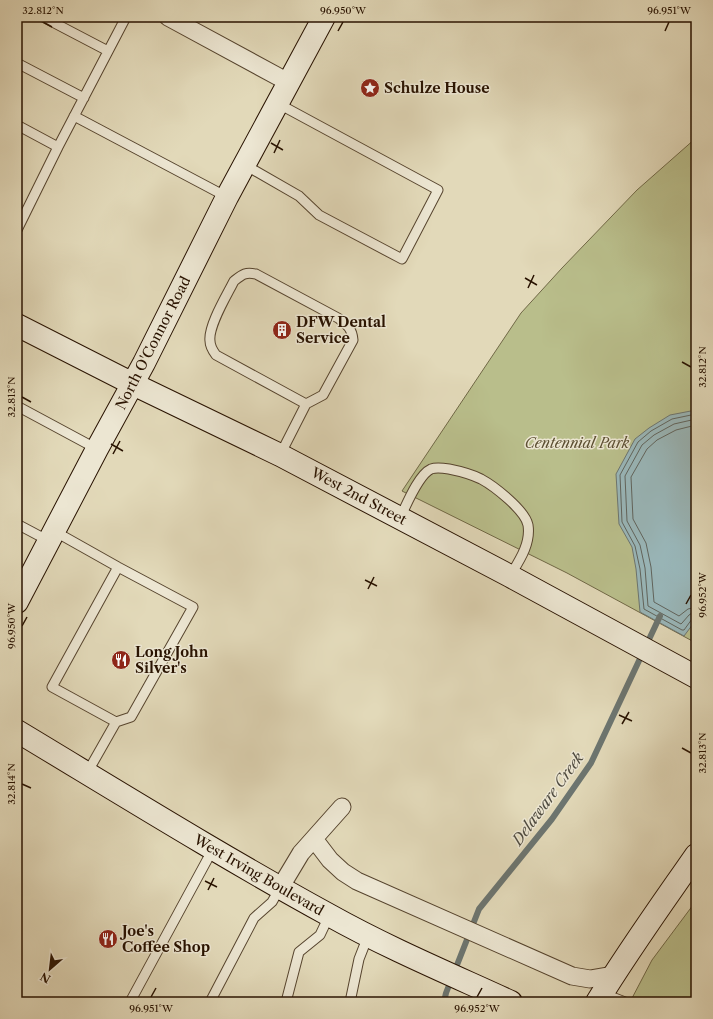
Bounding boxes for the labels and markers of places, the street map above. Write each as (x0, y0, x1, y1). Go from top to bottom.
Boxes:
place icon: Schulze House (359, 77, 381, 99)
place label: Schulze House (384, 79, 490, 97)
place label: DFW Dental Service (296, 313, 386, 347)
building icon: DFW Dental Service (271, 319, 293, 341)
place label: Long John Silver's (135, 643, 209, 677)
restaurant icon: Long John Silver's (110, 649, 132, 671)
place label: Joe's Coffee Shop (119, 922, 210, 956)
restaurant icon: Joe's Coffee Shop (97, 928, 119, 950)

